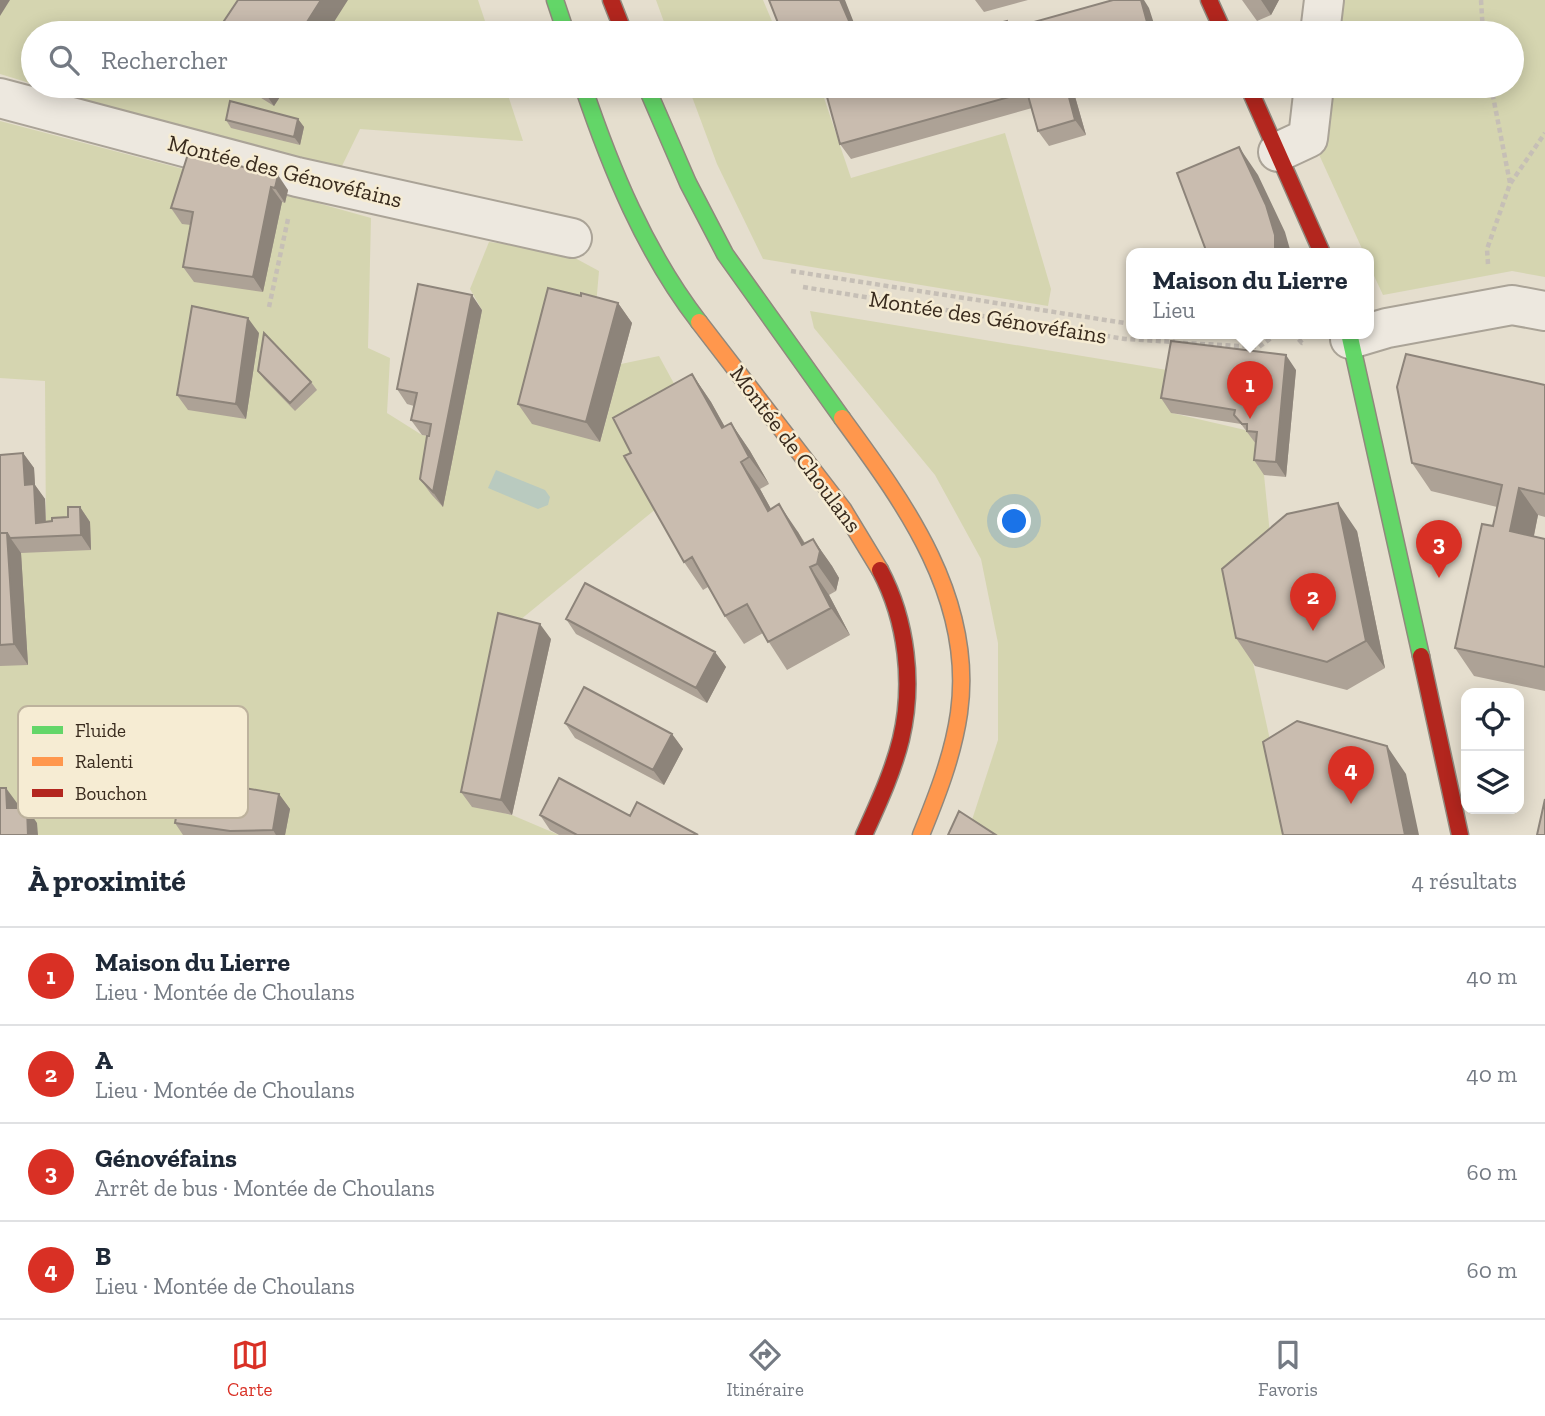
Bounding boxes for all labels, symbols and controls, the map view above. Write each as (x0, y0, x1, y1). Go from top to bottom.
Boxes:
search box (21, 21, 1524, 98)
icon: search (45, 41, 83, 79)
text: Rechercher (101, 44, 228, 76)
street label: Montée des Génovéfains (165, 128, 405, 214)
popup (1126, 248, 1374, 339)
text: Maison du Lierre (1152, 264, 1348, 296)
street label: Montée des Génovéfains (867, 284, 1109, 350)
text: Lieu (1152, 296, 1195, 324)
street label: Montée de Choulans (724, 360, 868, 538)
pin: 1 (1227, 361, 1273, 419)
your location (997, 504, 1031, 538)
pin: 3 (1416, 520, 1462, 578)
pin: 2 (1290, 573, 1336, 631)
map controls (1461, 688, 1524, 814)
button: locate (1461, 688, 1524, 751)
legend (18, 706, 248, 818)
text: Fluide (75, 719, 126, 742)
pin: 4 (1328, 746, 1374, 804)
text: Ralenti (75, 750, 133, 773)
button: layers (1461, 751, 1524, 814)
text: Bouchon (75, 782, 147, 805)
text: À proximité (28, 863, 186, 899)
text: 4 résultats (1412, 867, 1517, 895)
text: Maison du Lierre (95, 946, 290, 978)
text: 1 (46, 962, 56, 990)
text: 40 m (1466, 962, 1517, 990)
text: Lieu · Montée de Choulans (95, 978, 355, 1006)
text: A (95, 1044, 113, 1076)
text: 2 (45, 1060, 57, 1088)
text: 40 m (1466, 1060, 1517, 1088)
text: Lieu · Montée de Choulans (95, 1076, 355, 1104)
text: Génovéfains (95, 1142, 237, 1174)
text: 3 (45, 1158, 57, 1186)
text: 60 m (1466, 1158, 1517, 1186)
text: Arrêt de bus · Montée de Choulans (95, 1174, 435, 1202)
text: B (95, 1240, 111, 1272)
text: 4 (44, 1256, 58, 1284)
text: 60 m (1466, 1256, 1517, 1284)
text: Lieu · Montée de Choulans (95, 1272, 355, 1300)
tab: Carte (227, 1336, 272, 1401)
tab: Itinéraire (727, 1336, 804, 1401)
tab: Favoris (1258, 1336, 1318, 1401)

